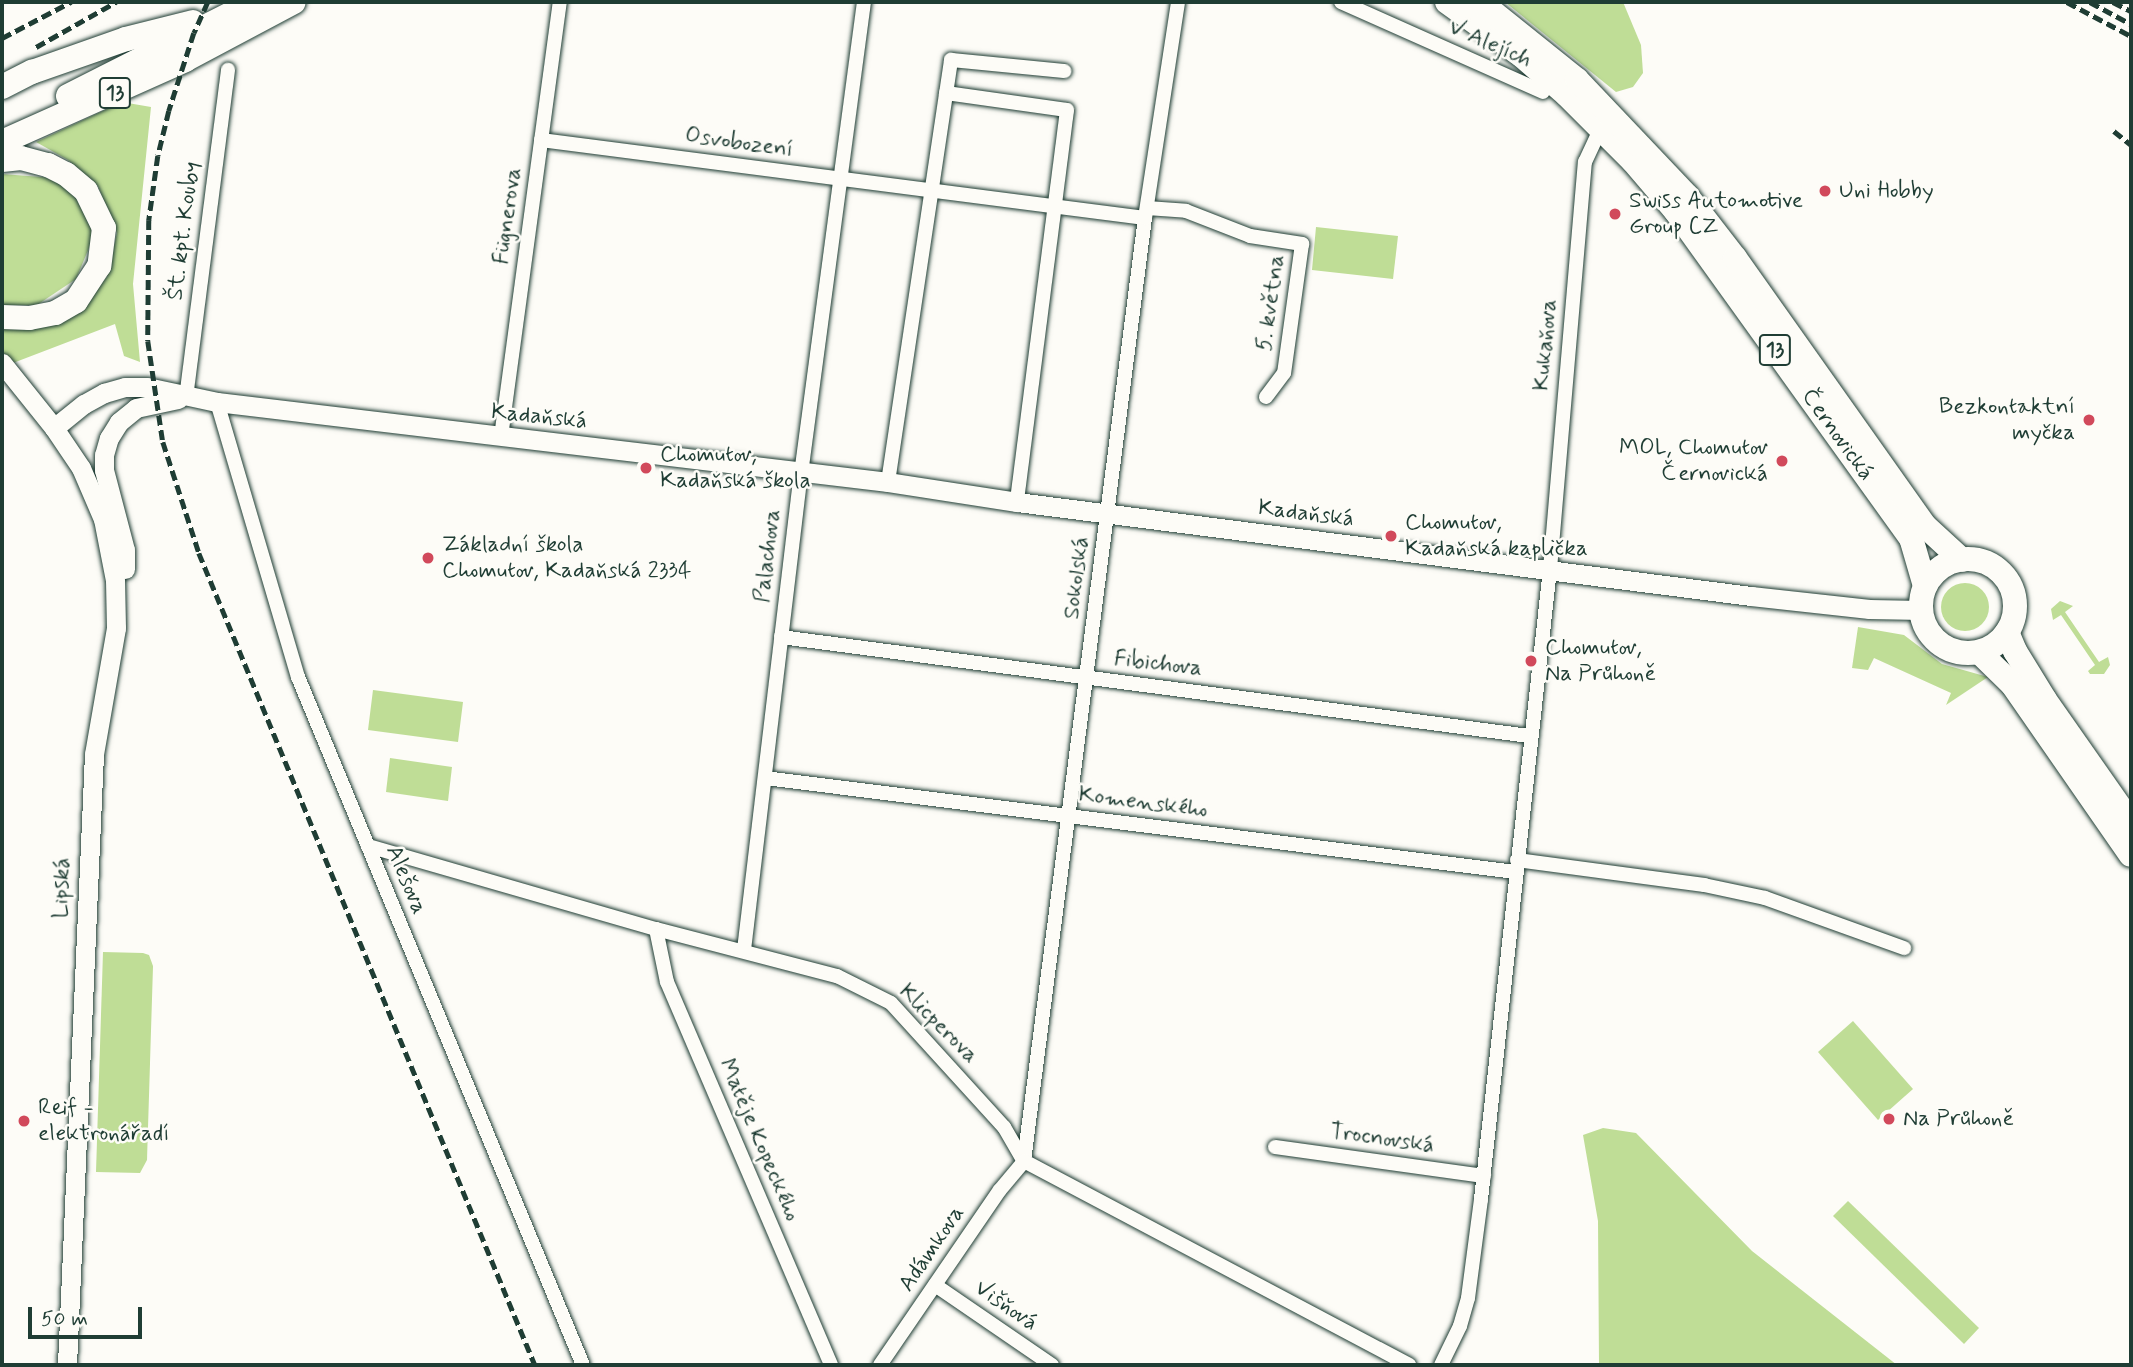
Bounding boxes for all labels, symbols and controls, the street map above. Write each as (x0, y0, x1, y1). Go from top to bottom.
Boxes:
street label: V Alejích (1443, 13, 1537, 75)
road number: 13 (97, 76, 132, 110)
street label: Osvobození (683, 122, 795, 164)
street label: Št. kpt. Kouby (162, 160, 206, 302)
street label: Fügnerova (488, 166, 528, 266)
place label: Uni Hobby (1839, 177, 1938, 205)
marker: Uni Hobby (1817, 183, 1833, 199)
place label: Swiss Automotive Group CZ (1629, 187, 1798, 241)
marker: Swiss Automotive Group CZ (1607, 206, 1623, 222)
street label: 5. května (1251, 253, 1291, 353)
street label: Kukaňova (1528, 298, 1564, 392)
road number: 13 (1758, 332, 1792, 368)
street label: Černovická (1794, 384, 1880, 486)
place label: Bezkontaktní myčka (1939, 393, 2075, 447)
street label: Kadaňská (490, 398, 588, 436)
marker: Bezkontaktní myčka (2081, 412, 2097, 428)
place label: MOL, Chomutov Černovická (1617, 434, 1768, 488)
place label: Chomutov, Kadaňská škola (660, 441, 811, 495)
marker: MOL, Chomutov Černovická (1774, 453, 1790, 469)
marker: Chomutov, Kadaňská škola (638, 460, 654, 476)
street label: Kadaňská (1256, 494, 1356, 534)
street label: Palachova (749, 508, 787, 604)
place label: Chomutov, Kadaňská kaplička (1405, 509, 1588, 563)
marker: Chomutov, Kadaňská kaplička (1383, 528, 1399, 544)
place label: Základní škola Chomutov, Kadaňská 2334 (442, 531, 691, 585)
street label: Sokolská (1058, 535, 1096, 621)
marker: Základní škola Chomutov, Kadaňská 2334 (420, 550, 436, 566)
place label: Chomutov, Na Průhoně (1545, 634, 1655, 688)
street label: Fibichova (1112, 645, 1204, 683)
marker: Chomutov, Na Průhoně (1523, 653, 1539, 669)
street label: Komenského (1077, 781, 1209, 825)
street label: Alešova (379, 841, 433, 919)
street label: Lipská (47, 857, 77, 919)
street label: Klicperova (892, 978, 984, 1070)
street label: Matěje Kopeckého (712, 1055, 806, 1225)
place label: Reif - elektronářadí (38, 1094, 170, 1148)
place label: Na Průhoně (1903, 1105, 2013, 1133)
marker: Na Průhoně (1881, 1111, 1897, 1127)
marker: Reif - elektronářadí (16, 1113, 32, 1129)
street label: Trocnovská (1328, 1118, 1436, 1160)
street label: Adámkova (893, 1201, 971, 1297)
street label: Višňová (969, 1274, 1043, 1338)
scale bar (32, 1294, 145, 1338)
text: 50 m (41, 1305, 88, 1333)

